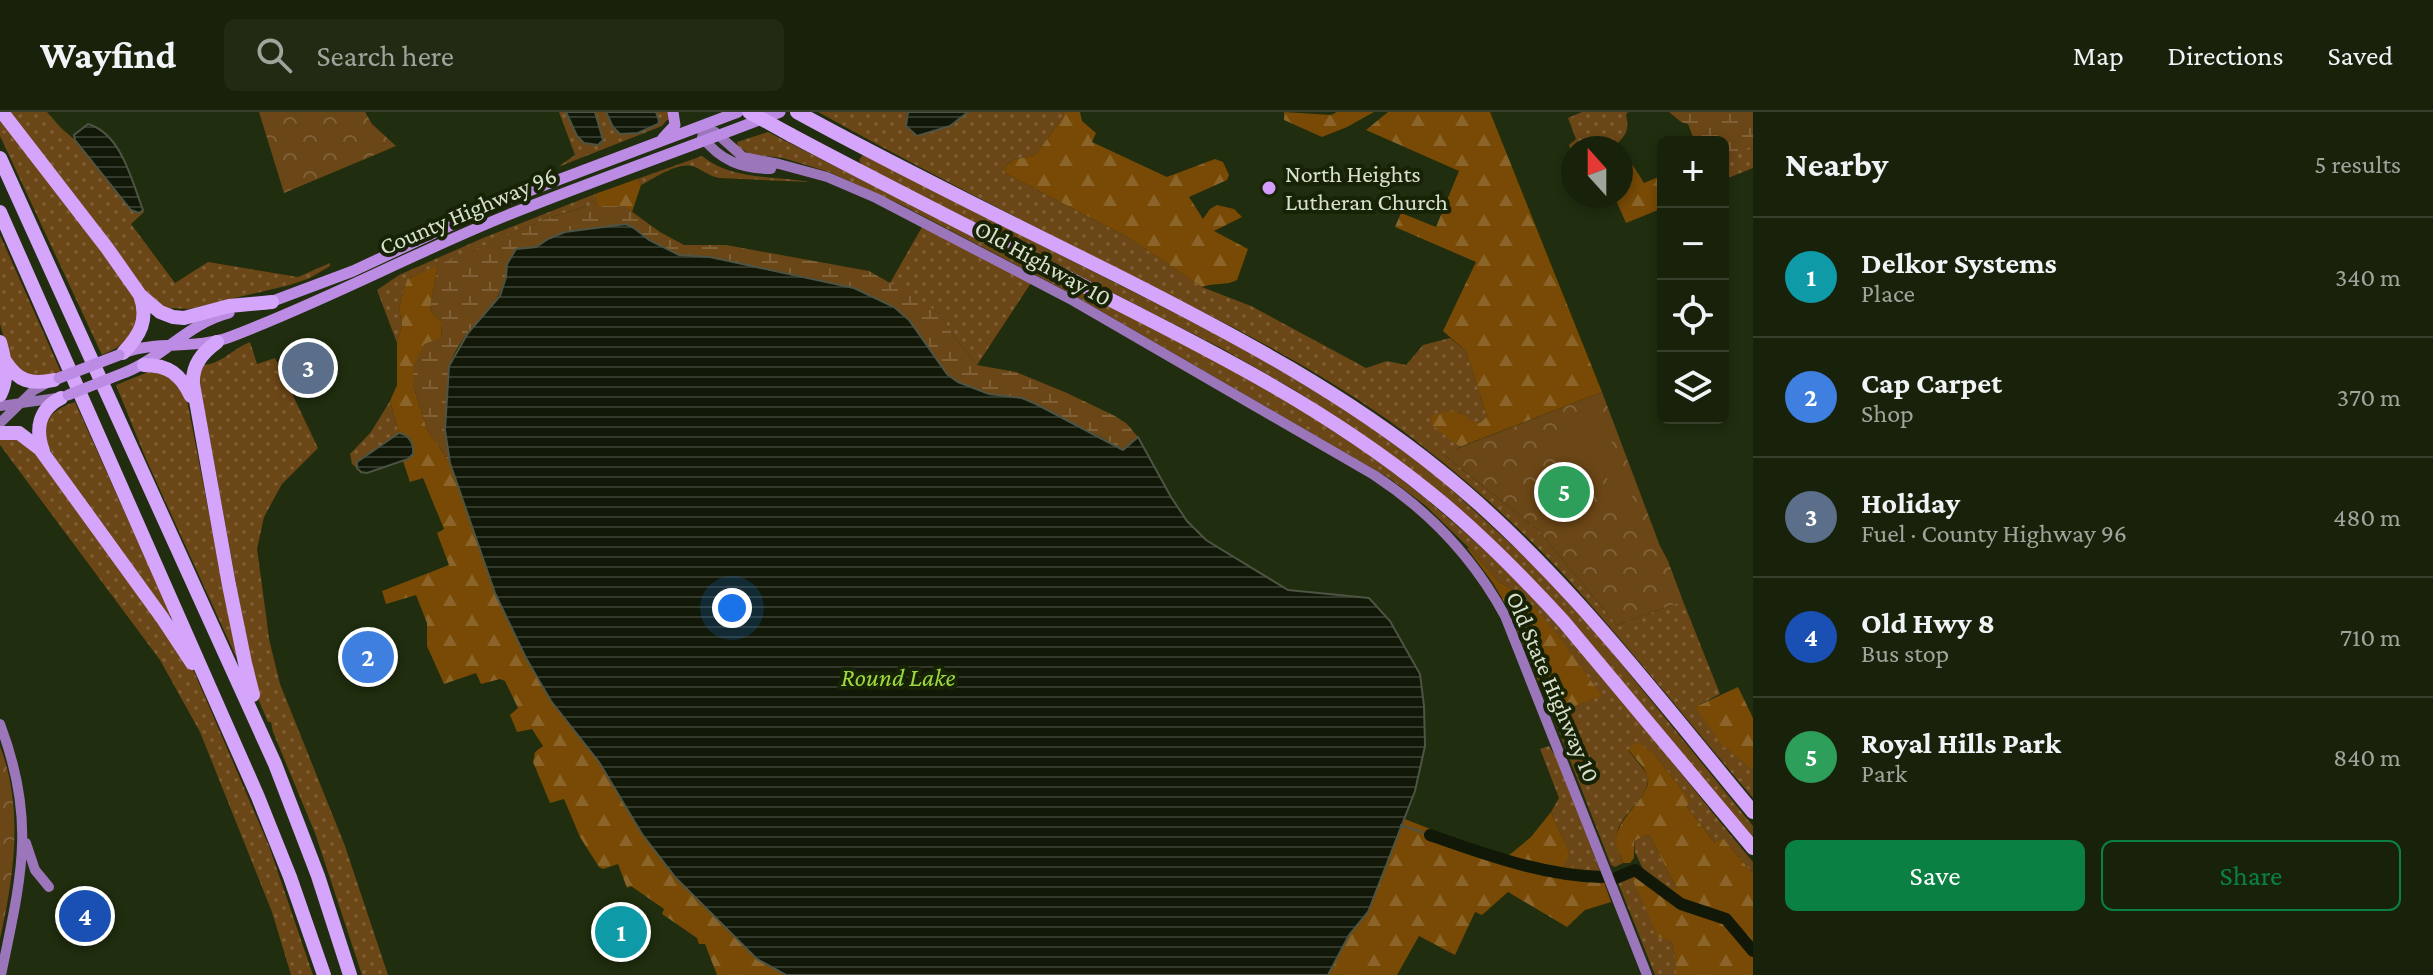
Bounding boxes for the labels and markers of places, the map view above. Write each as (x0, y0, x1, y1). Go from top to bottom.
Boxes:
place label: North Heights Lutheran Church (1285, 160, 1448, 215)
marker: North Heights Lutheran Church (1260, 179, 1278, 197)
pin: 3 (282, 338, 334, 398)
pin: 5 (1538, 462, 1590, 522)
pin: 2 (342, 627, 394, 687)
pin: 4 (59, 886, 111, 946)
pin: 1 (595, 902, 647, 962)

